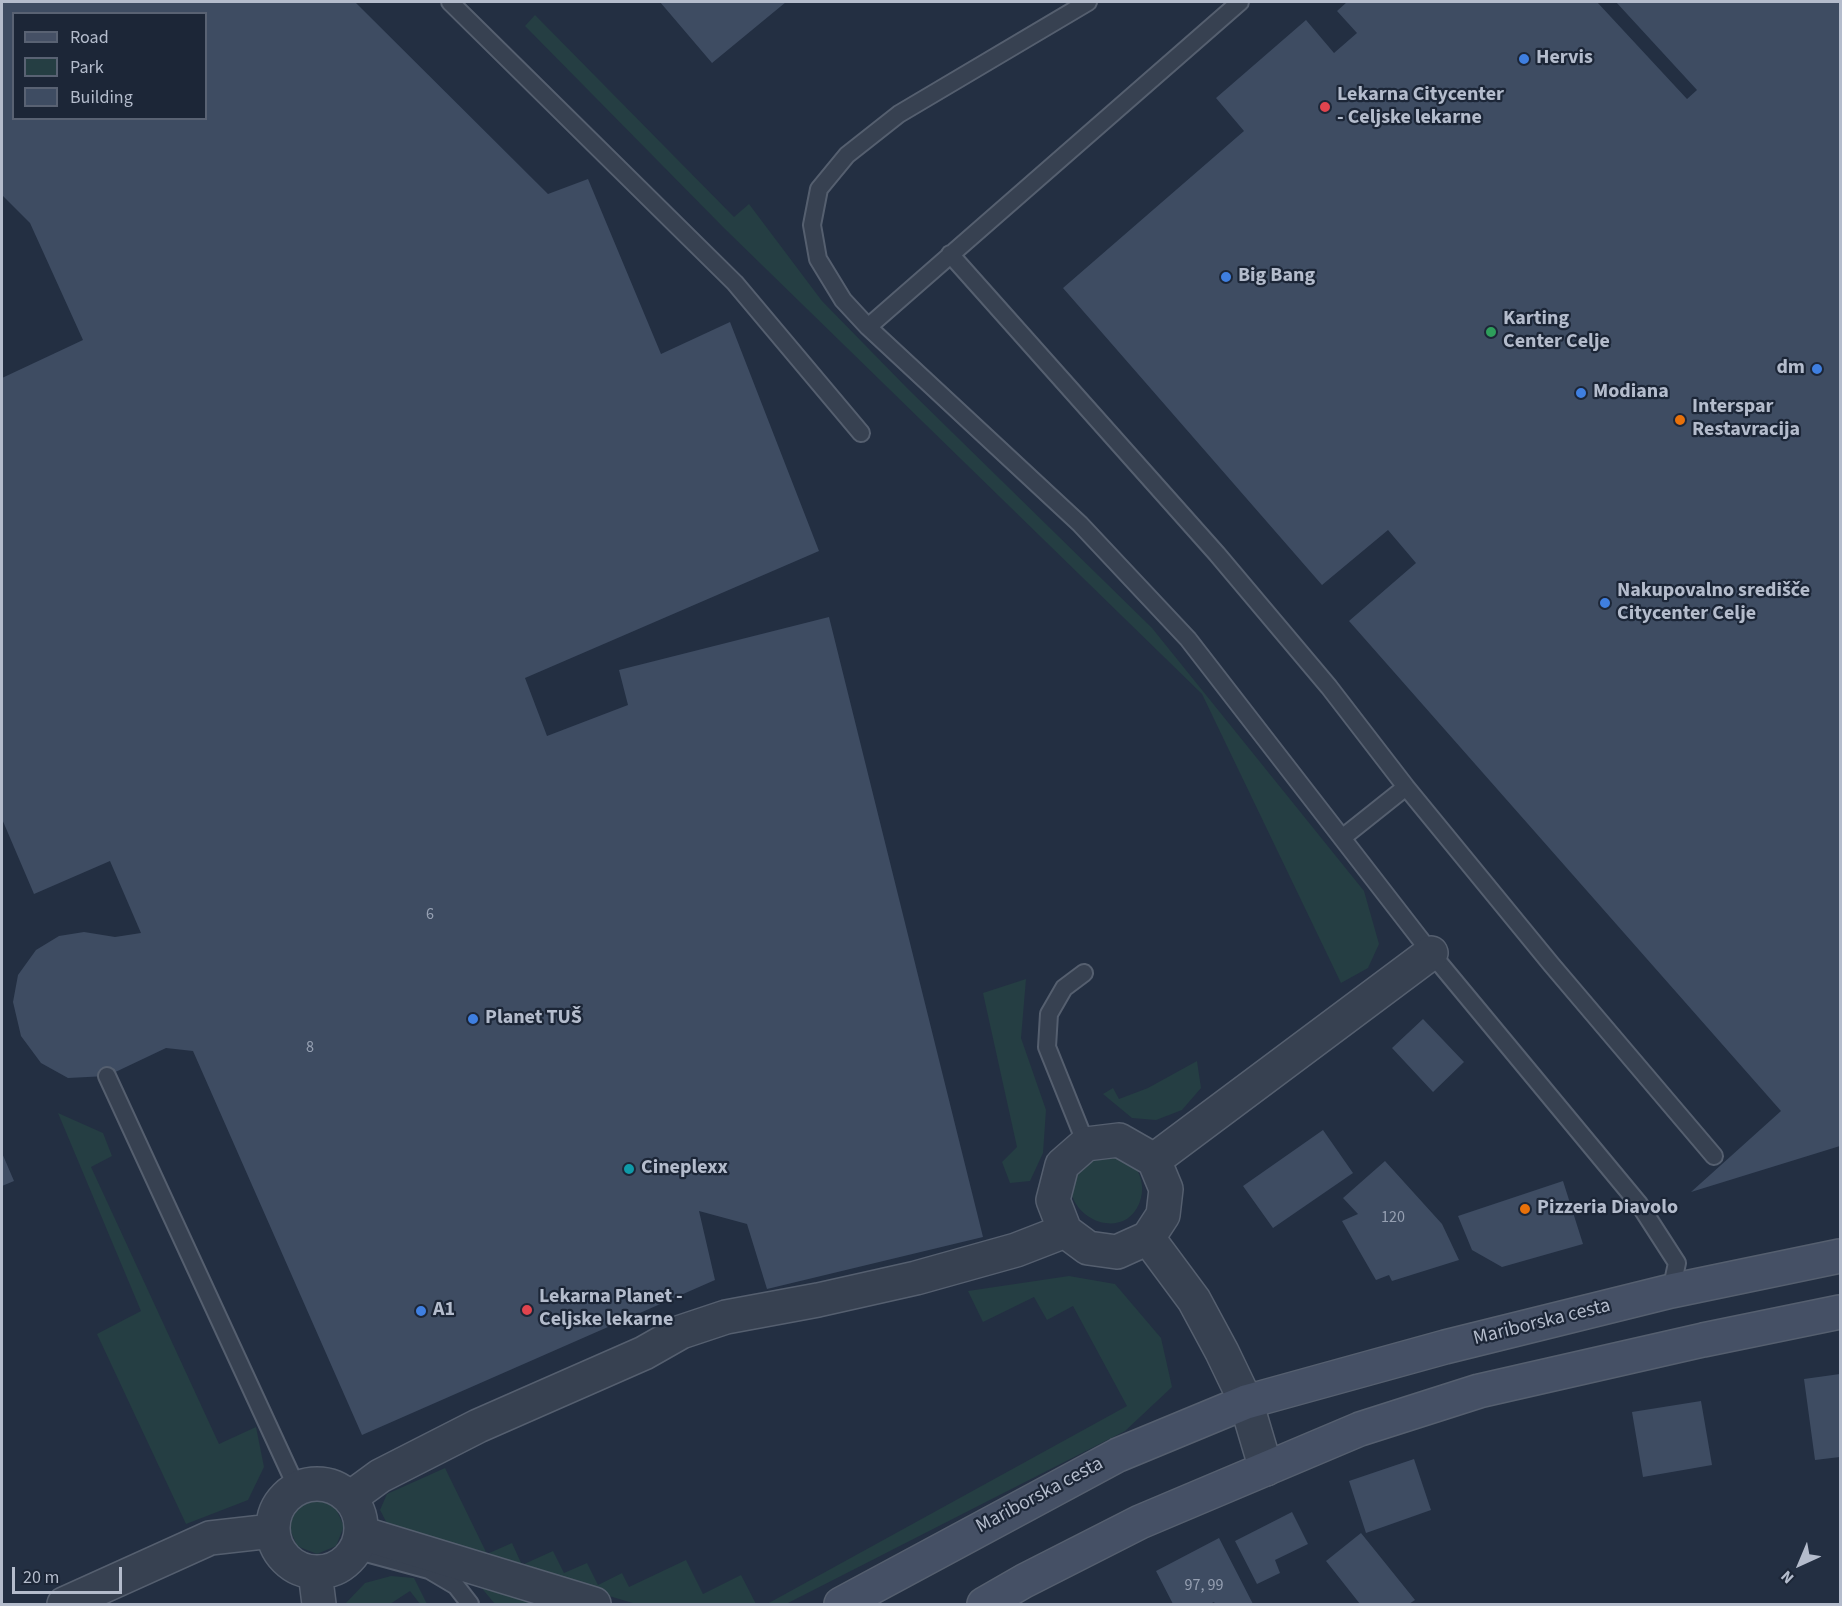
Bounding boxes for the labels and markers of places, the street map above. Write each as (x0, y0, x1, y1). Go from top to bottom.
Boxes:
place label: Hervis (1536, 47, 1593, 71)
marker: Hervis (1517, 52, 1531, 66)
place label: Lekarna Citycenter - Celjske lekarne (1337, 84, 1504, 131)
marker: Lekarna Citycenter - Celjske lekarne (1318, 100, 1332, 114)
place label: Big Bang (1238, 265, 1315, 289)
marker: Big Bang (1219, 270, 1233, 284)
place label: Karting Center Celje (1503, 308, 1610, 355)
marker: Karting Center Celje (1484, 325, 1498, 339)
place label: dm (1776, 357, 1805, 381)
marker: dm (1810, 362, 1824, 376)
place label: Modiana (1593, 381, 1669, 405)
marker: Modiana (1574, 386, 1588, 400)
place label: Interspar Restavracija (1692, 396, 1800, 443)
marker: Interspar Restavracija (1673, 413, 1687, 427)
place label: Nakupovalno središče Citycenter Celje (1617, 580, 1810, 627)
marker: Nakupovalno središče Citycenter Celje (1598, 596, 1612, 610)
place label: Planet TUŠ (485, 1007, 582, 1031)
marker: Planet TUŠ (466, 1012, 480, 1026)
place label: Cineplexx (641, 1157, 728, 1181)
marker: Cineplexx (622, 1162, 636, 1176)
place label: Pizzeria Diavolo (1537, 1197, 1678, 1221)
marker: Pizzeria Diavolo (1518, 1202, 1532, 1216)
place label: Lekarna Planet - Celjske lekarne (539, 1286, 683, 1333)
place label: A1 (433, 1299, 455, 1323)
marker: Lekarna Planet - Celjske lekarne (520, 1303, 534, 1317)
marker: A1 (414, 1304, 428, 1318)

